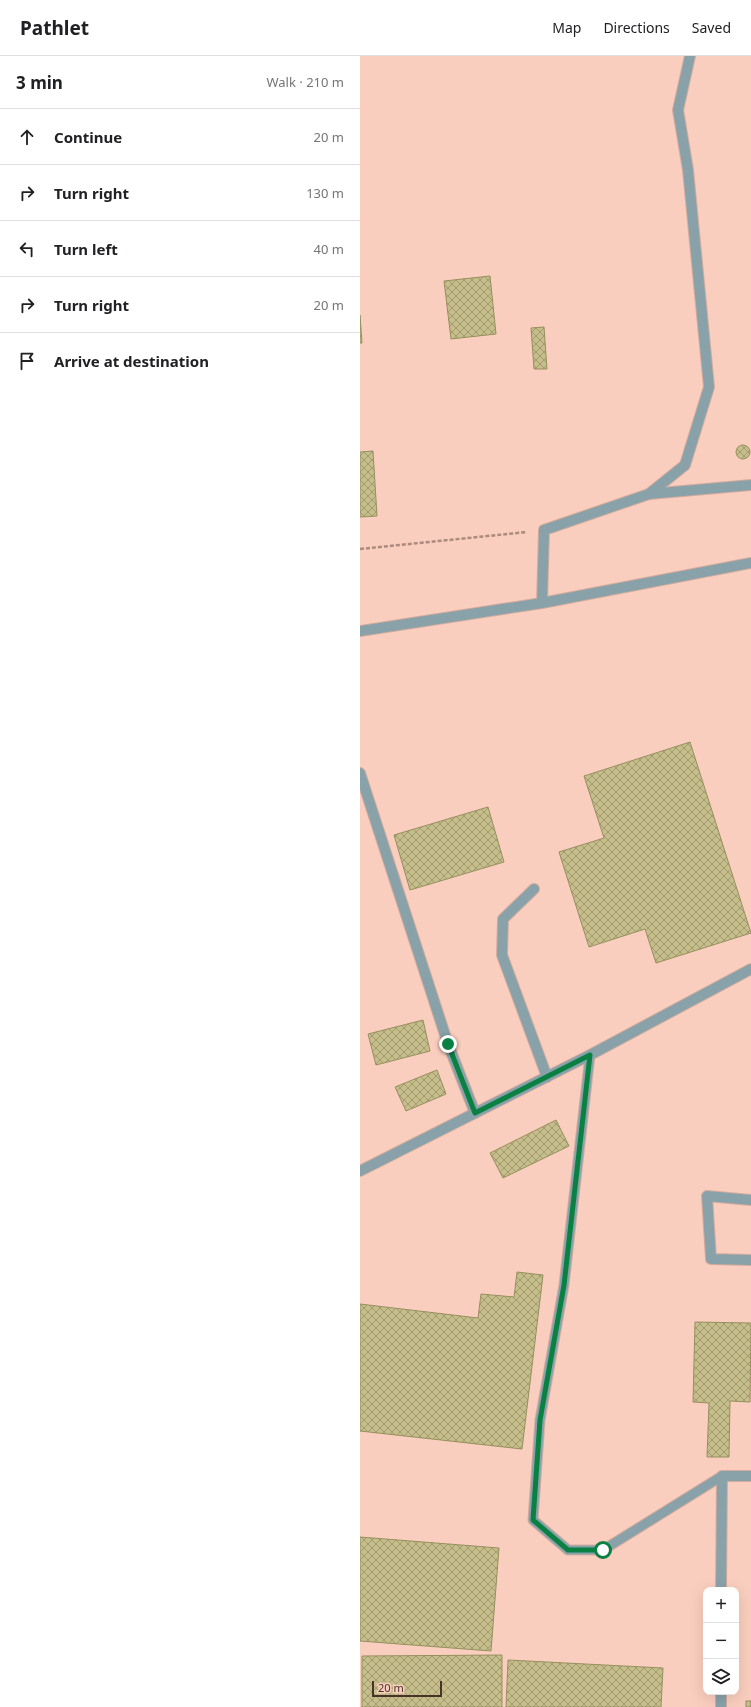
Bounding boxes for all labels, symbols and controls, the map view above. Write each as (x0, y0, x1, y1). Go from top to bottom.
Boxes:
text: Pathlet (20, 15, 89, 41)
text: Map (552, 18, 581, 37)
text: Directions (603, 18, 670, 37)
text: Saved (692, 18, 731, 37)
text: 3 min (16, 71, 63, 94)
text: Walk · 210 m (266, 73, 344, 91)
icon: ahead (16, 126, 38, 148)
text: Continue (54, 127, 122, 147)
text: 20 m (314, 128, 344, 146)
icon: right (16, 182, 38, 204)
text: Turn right (54, 183, 129, 203)
text: 130 m (306, 184, 344, 202)
icon: left (16, 238, 38, 260)
text: Turn left (54, 239, 118, 259)
text: 40 m (314, 240, 344, 258)
icon: right (16, 294, 38, 316)
text: Turn right (54, 295, 129, 315)
text: 20 m (314, 296, 344, 314)
icon: arrive (16, 350, 38, 372)
text: Arrive at destination (54, 351, 209, 371)
route end (439, 1035, 457, 1053)
route start (594, 1541, 612, 1559)
map controls (703, 1587, 739, 1695)
button: + (703, 1587, 739, 1623)
button: − (703, 1623, 739, 1659)
button: layers (703, 1659, 739, 1695)
scale bar (372, 1679, 442, 1698)
text: 20 m (378, 1680, 404, 1695)

